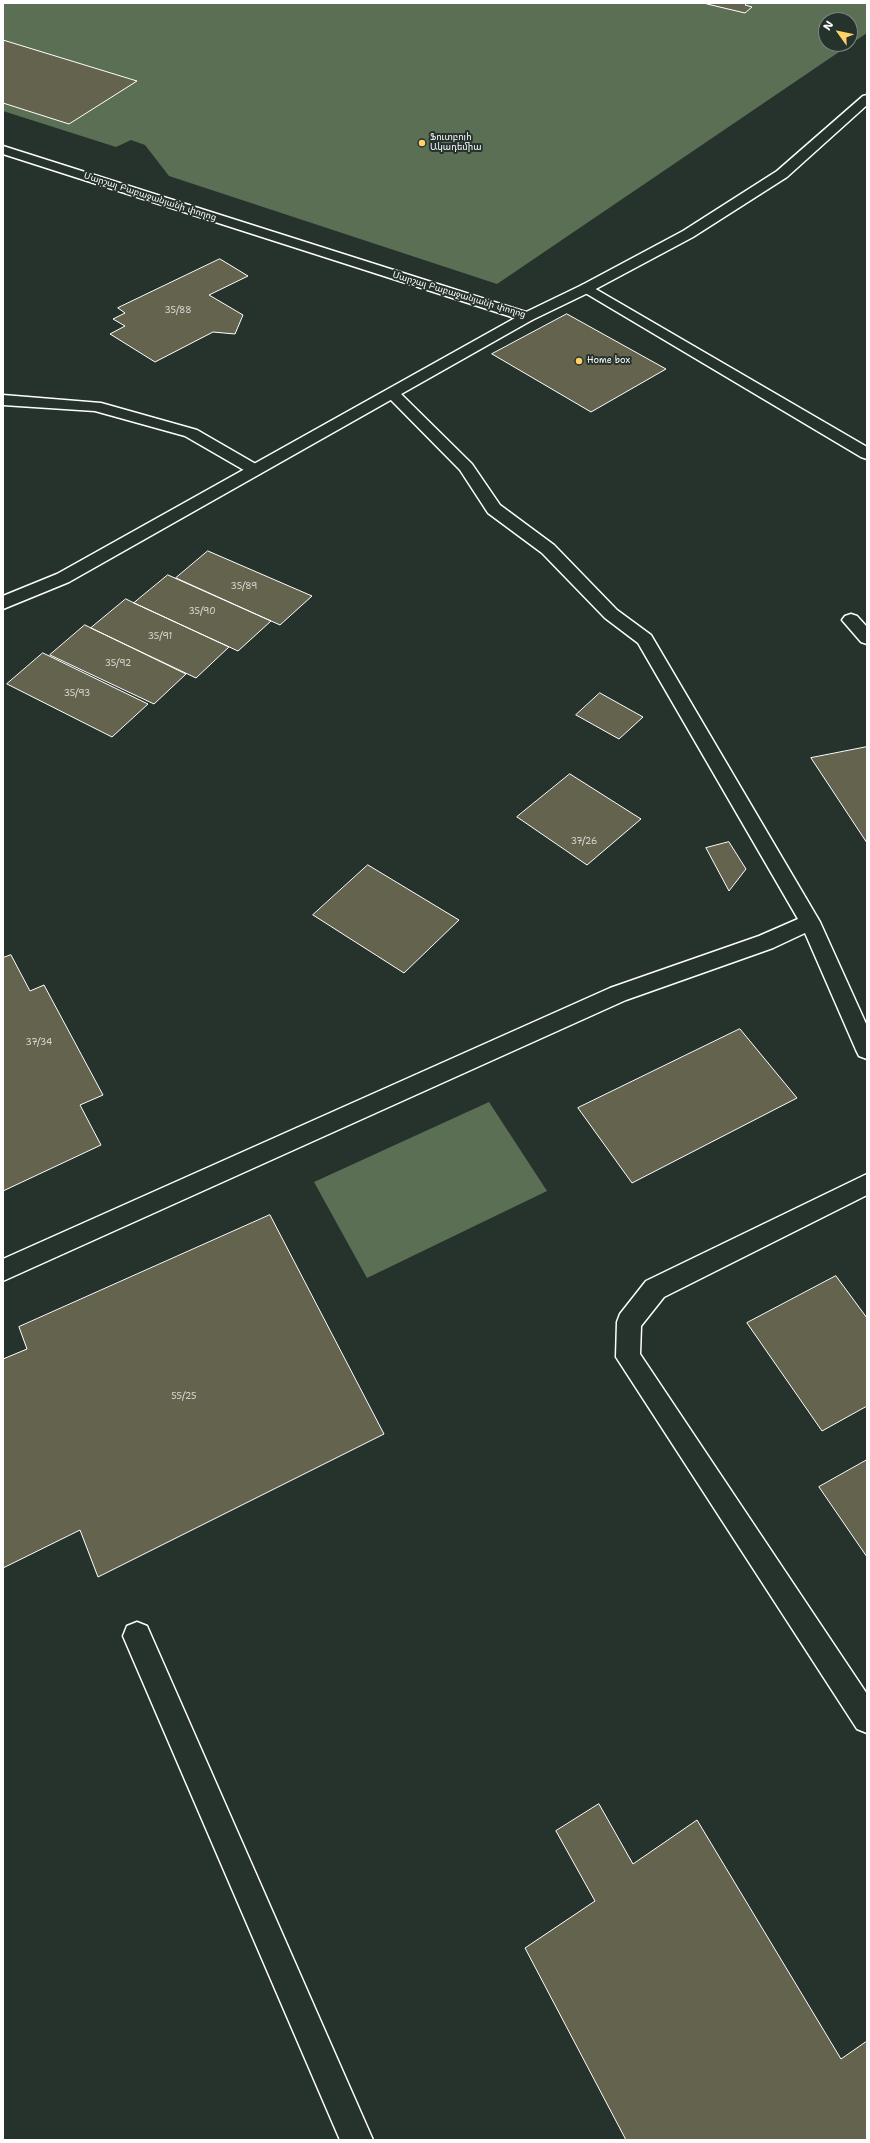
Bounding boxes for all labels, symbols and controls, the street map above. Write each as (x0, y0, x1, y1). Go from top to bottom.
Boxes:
north arrow (818, 12, 858, 52)
text: N (820, 18, 837, 33)
place label: Ֆուտբոլի Ակադեմիա (430, 133, 481, 154)
marker: Ֆուտբոլի Ակադեմիա (417, 138, 427, 148)
street label: Մարշալ Բաբաջանյանի փողոց (82, 170, 218, 224)
street label: Մարշալ Բաբաջանյանի փողոց (391, 270, 527, 320)
house number: 35/88 (165, 306, 191, 316)
marker: Home box (574, 356, 584, 366)
place label: Home box (587, 356, 630, 366)
house number: 35/89 (231, 582, 257, 592)
house number: 35/90 (188, 607, 216, 617)
house number: 35/91 (148, 632, 172, 642)
house number: 35/92 (105, 659, 131, 669)
house number: 35/93 (64, 689, 90, 699)
house number: 37/26 (571, 837, 597, 847)
house number: 37/34 (26, 1038, 52, 1048)
house number: 55/25 (171, 1392, 197, 1402)

